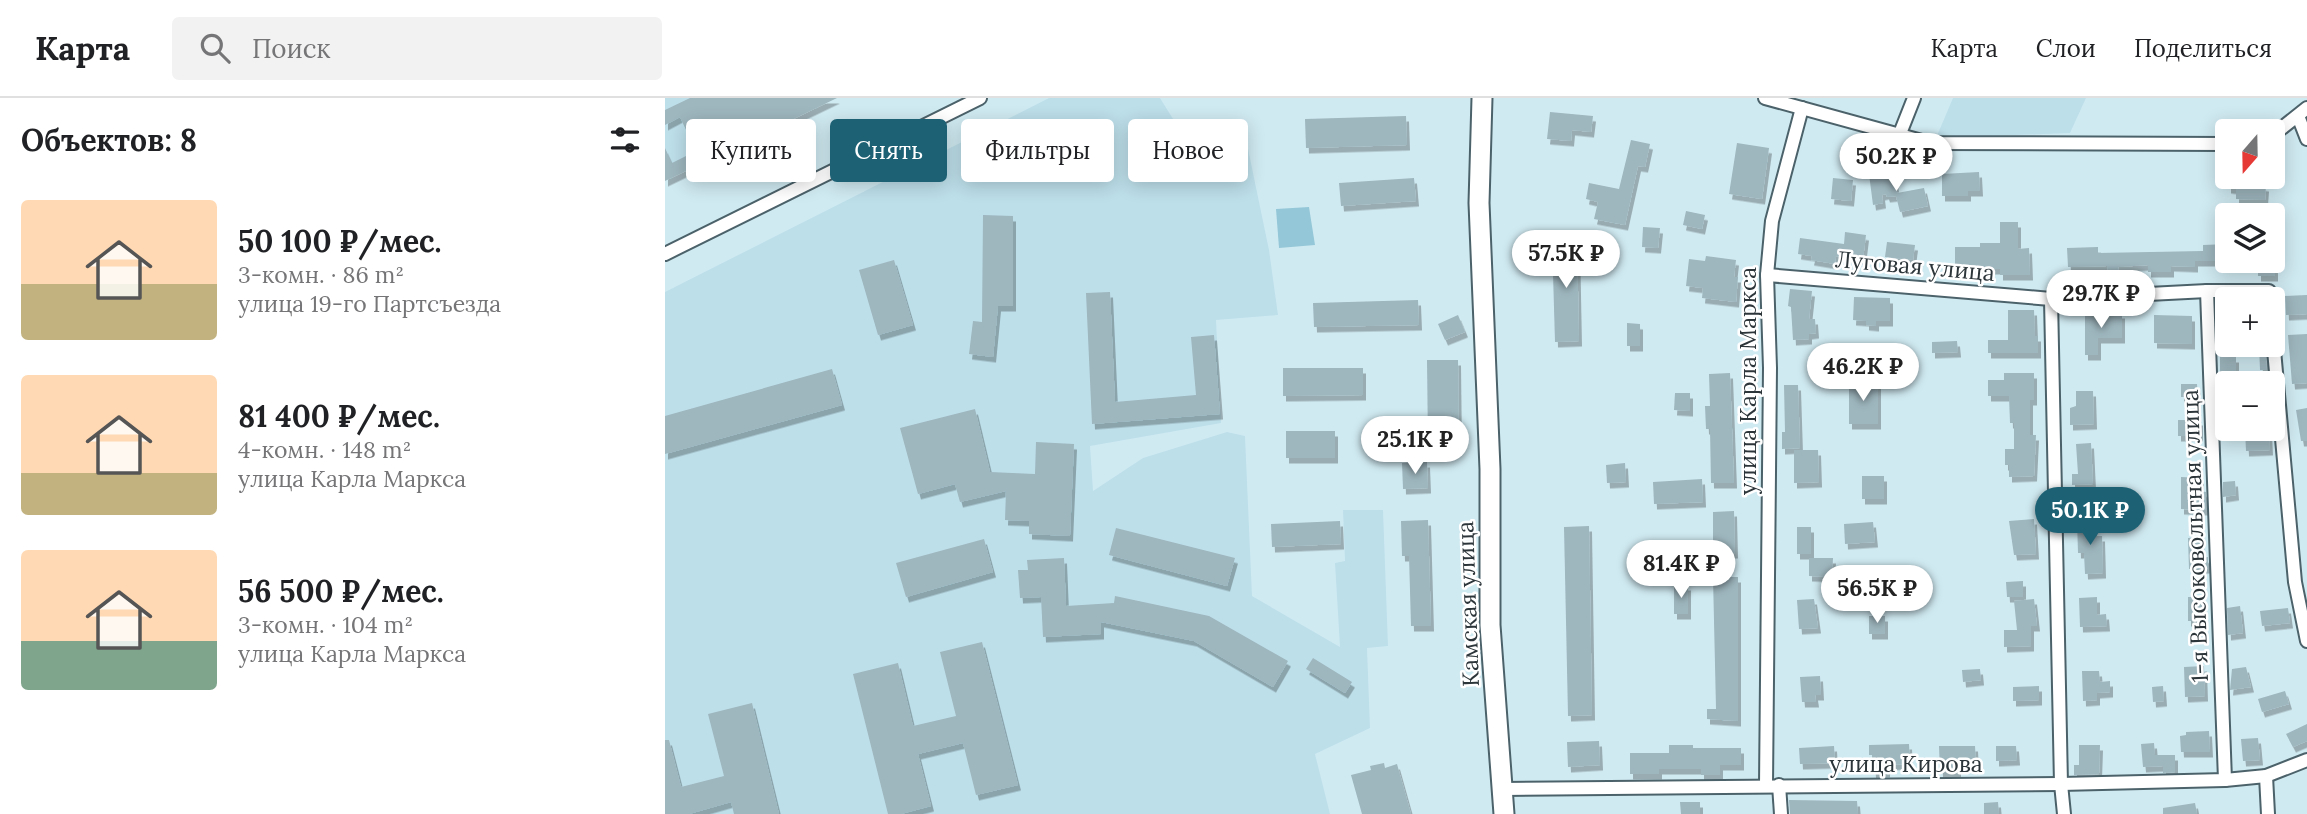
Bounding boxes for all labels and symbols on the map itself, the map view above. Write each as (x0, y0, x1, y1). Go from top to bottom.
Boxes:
north arrow (2215, 119, 2285, 189)
pin: 50.2K ₽ (1831, 134, 1961, 193)
pin: 57.5K ₽ (1501, 230, 1631, 290)
street label: Луговая улица (1834, 244, 1996, 287)
street label: улица Карла Маркса (1733, 267, 1762, 495)
pin: 29.7K ₽ (2036, 271, 2166, 330)
pin: 46.2K ₽ (1798, 344, 1928, 403)
street label: 1-я Высоковольтная улица (2175, 389, 2214, 683)
pin: 25.1K ₽ (1350, 416, 1480, 476)
pin: 50.1K ₽ (2025, 488, 2155, 547)
street label: Камская улица (1450, 521, 1485, 687)
pin: 81.4K ₽ (1616, 540, 1746, 600)
pin: 56.5K ₽ (1812, 566, 1942, 625)
street label: улица Кирова (1829, 749, 1983, 778)

